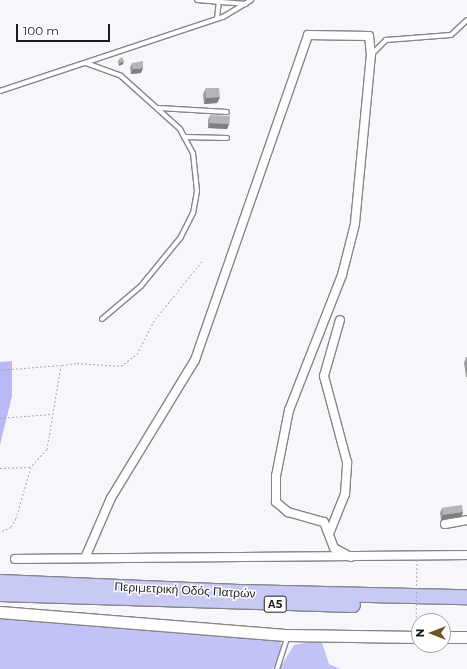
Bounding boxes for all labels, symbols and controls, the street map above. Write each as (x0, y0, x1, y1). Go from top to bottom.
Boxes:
scale bar (18, 16, 112, 42)
text: 100 m (23, 23, 59, 38)
street label: Περιμετρική Οδός Πατρών (114, 579, 256, 601)
road number: Α5 (263, 595, 287, 613)
north arrow (411, 613, 451, 653)
text: N (413, 629, 427, 637)

